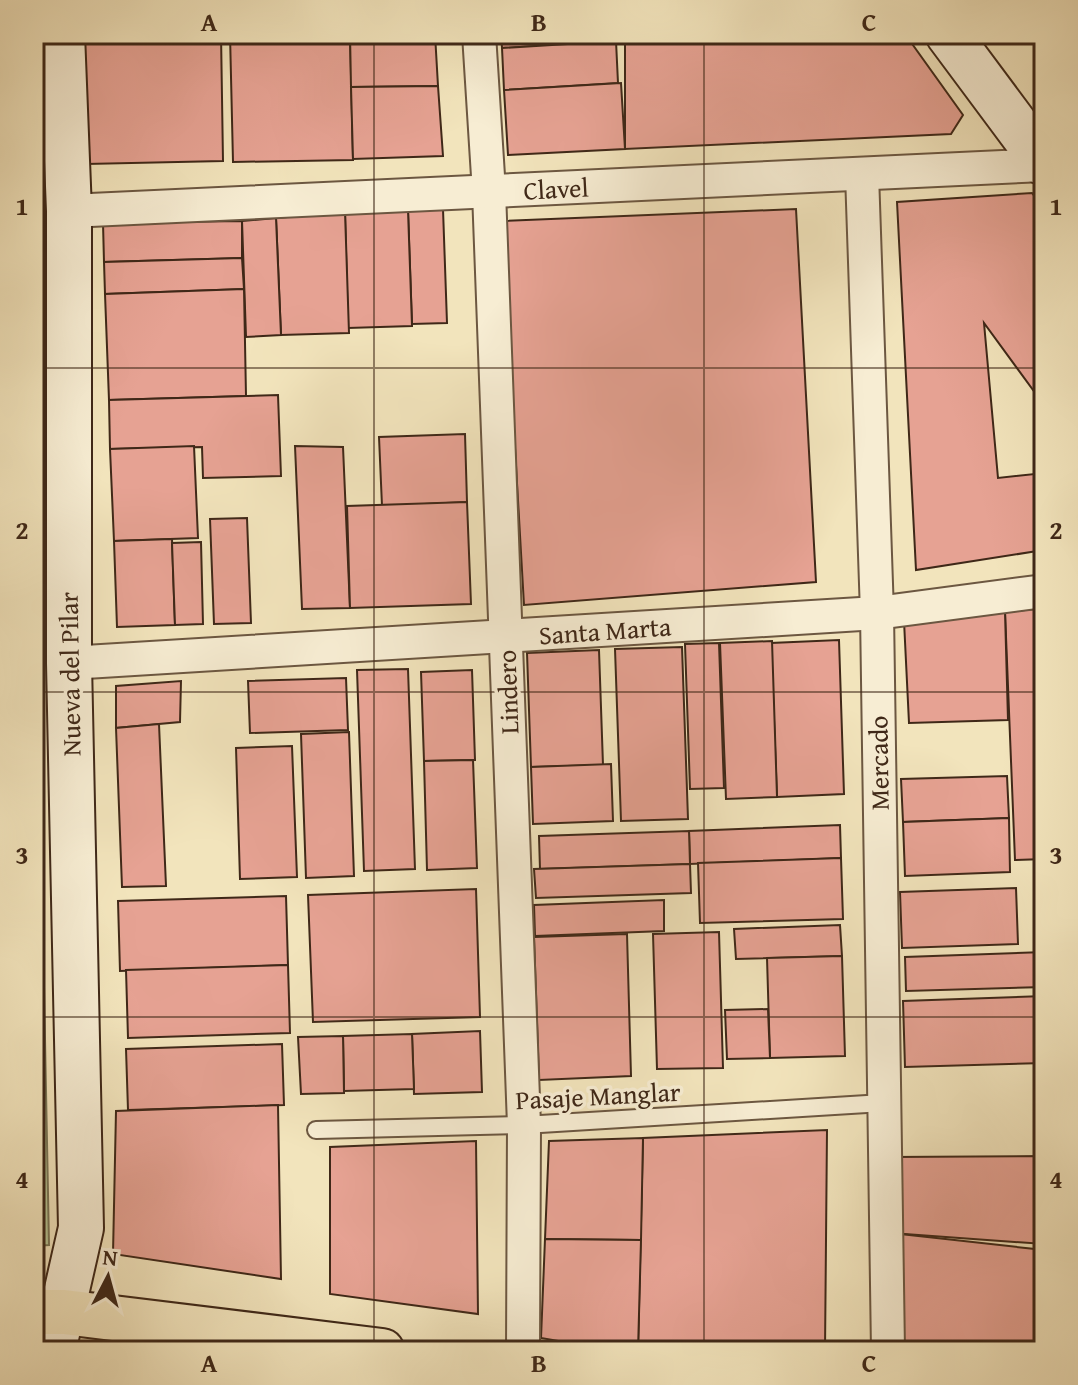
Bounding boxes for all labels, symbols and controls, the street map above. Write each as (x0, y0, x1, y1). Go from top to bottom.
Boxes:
text: A (201, 2, 218, 41)
text: B (531, 2, 547, 41)
text: C (862, 2, 876, 41)
street label: Clavel (522, 167, 590, 210)
text: 1 (15, 186, 29, 225)
text: 1 (1049, 186, 1063, 225)
text: 2 (15, 510, 29, 549)
text: 2 (1049, 510, 1063, 549)
street label: Nueva del Pilar (49, 591, 90, 757)
street label: Santa Marta (537, 606, 673, 655)
street label: Lindero (487, 649, 528, 735)
street label: Mercado (858, 715, 899, 811)
text: 3 (15, 835, 29, 874)
text: 3 (1049, 835, 1063, 874)
street label: Pasaje Manglar (514, 1072, 682, 1119)
text: 4 (15, 1159, 29, 1198)
text: 4 (1049, 1159, 1063, 1198)
north arrow (68, 1237, 148, 1317)
text: N (101, 1240, 119, 1274)
text: A (201, 1343, 218, 1382)
text: B (531, 1343, 547, 1382)
text: C (862, 1343, 876, 1382)

